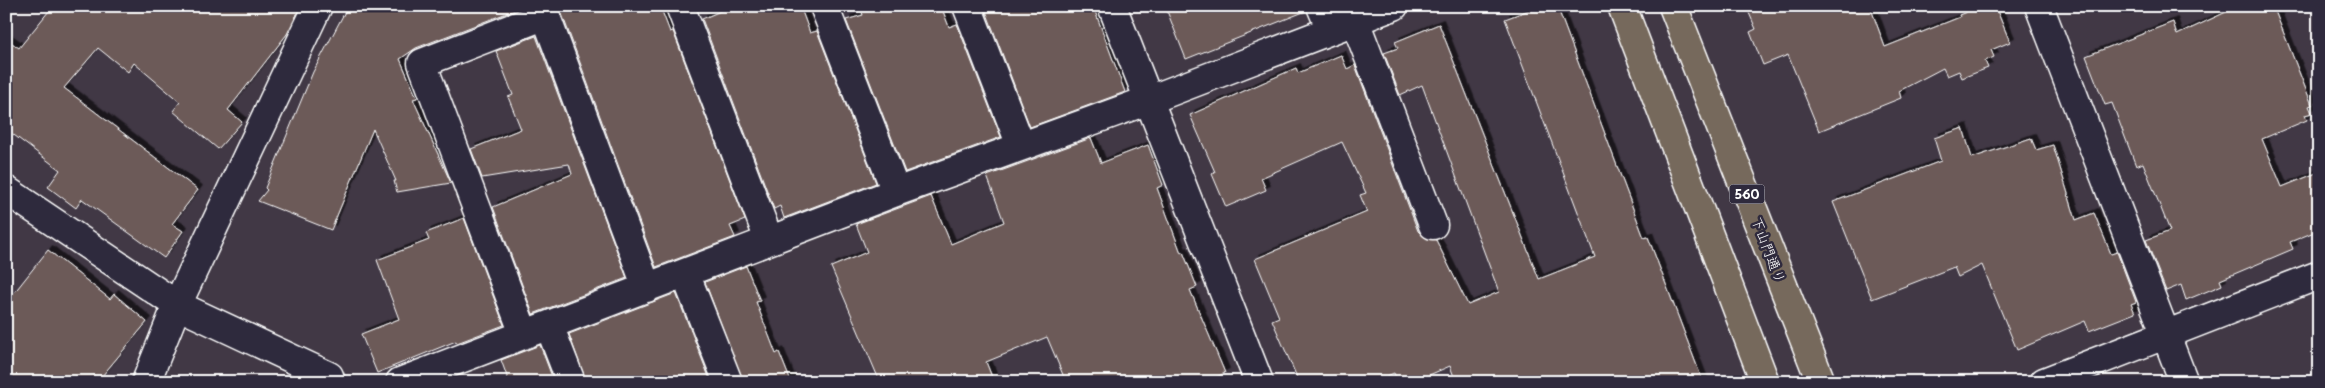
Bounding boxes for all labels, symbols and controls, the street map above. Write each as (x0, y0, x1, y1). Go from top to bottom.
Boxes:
road number: 560 (1730, 184, 1764, 203)
street label: 下山門通り (1747, 214, 1791, 286)

